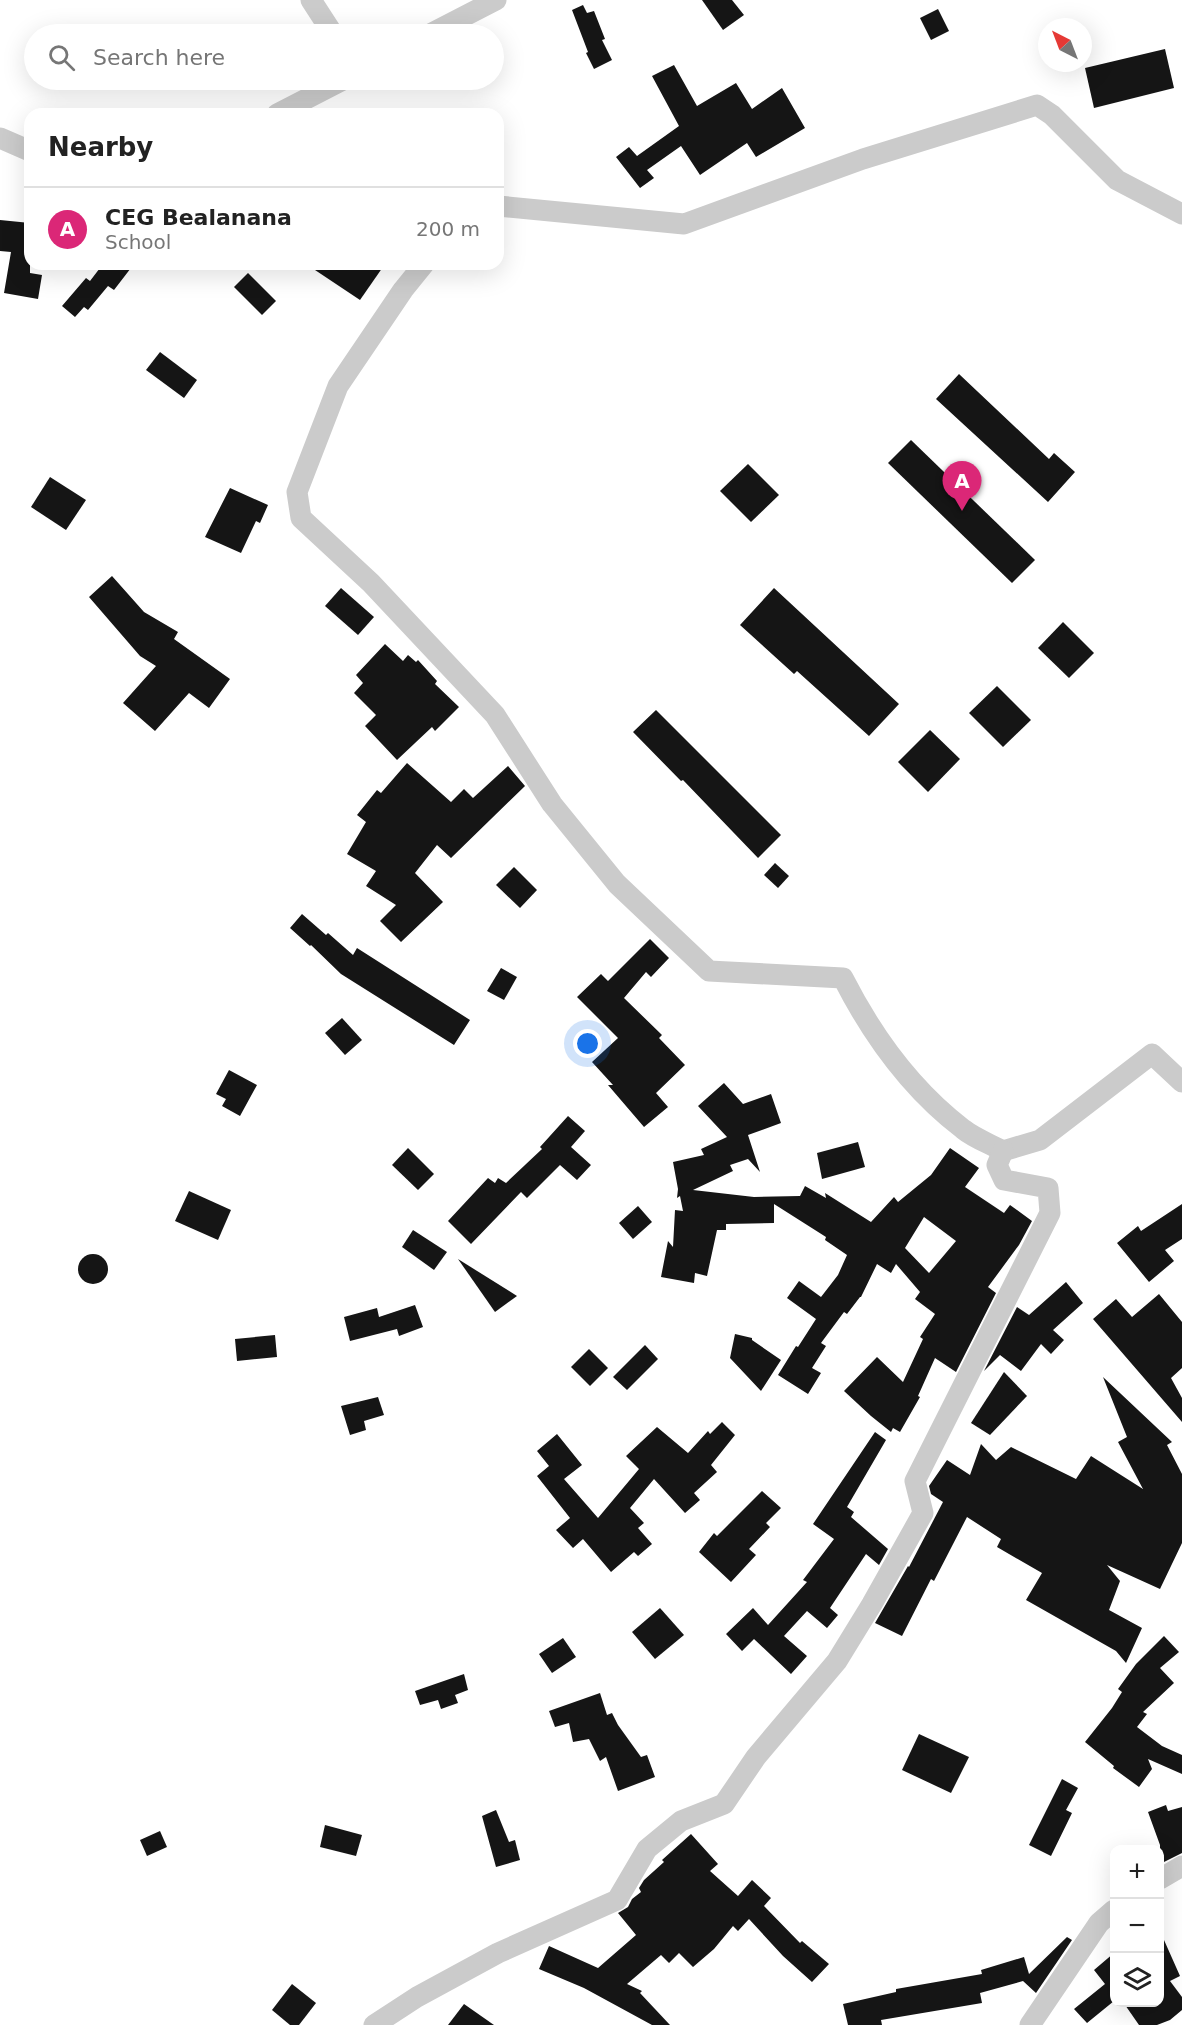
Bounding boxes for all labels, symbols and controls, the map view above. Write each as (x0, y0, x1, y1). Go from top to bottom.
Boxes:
north arrow (1038, 18, 1092, 72)
search box (24, 24, 504, 90)
icon: search (45, 41, 78, 74)
text: Search here (93, 45, 225, 70)
text: Nearby (48, 132, 153, 162)
text: CEG Bealanana (105, 205, 292, 230)
text: A (60, 217, 75, 241)
text: 200 m (416, 217, 480, 241)
text: School (105, 230, 171, 254)
pin: A (942, 462, 982, 511)
your location (573, 1029, 602, 1058)
map controls (1110, 1845, 1164, 2007)
button: + (1110, 1845, 1164, 1899)
button: − (1110, 1899, 1164, 1953)
button: layers (1110, 1953, 1164, 2007)

